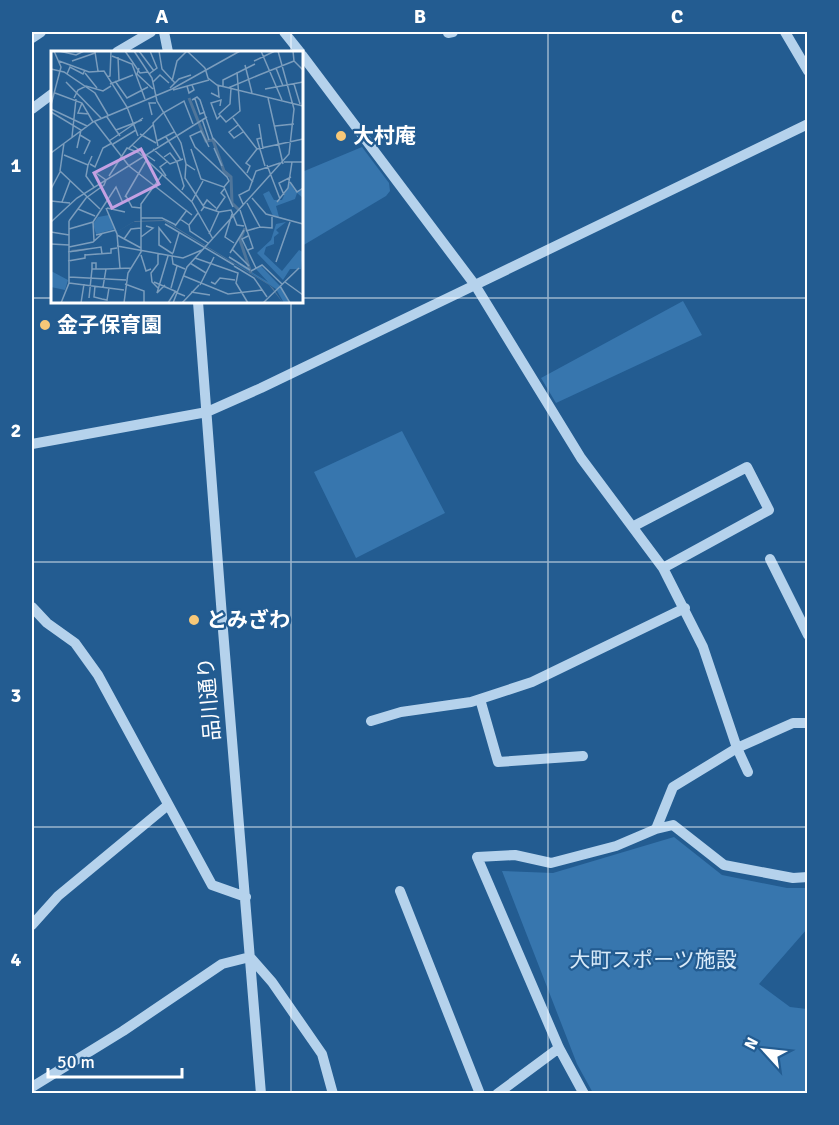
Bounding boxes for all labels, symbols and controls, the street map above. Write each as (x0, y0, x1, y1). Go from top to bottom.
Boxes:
text: A (156, 4, 169, 29)
text: B (414, 4, 426, 29)
text: C (671, 4, 683, 29)
inset map (51, 51, 303, 303)
place label: 大村庵 (353, 123, 416, 149)
marker: 大村庵 (334, 129, 348, 143)
text: 1 (11, 153, 22, 178)
place label: 金子保育園 (57, 312, 162, 338)
marker: 金子保育園 (38, 318, 52, 332)
text: 2 (11, 418, 21, 443)
place label: とみざわ (206, 607, 290, 633)
marker: とみざわ (187, 613, 201, 627)
street label: 品川通り (192, 656, 226, 742)
text: 3 (11, 683, 21, 708)
text: 4 (11, 947, 22, 972)
park label: 大町スポーツ施設 (569, 947, 737, 973)
north arrow (734, 1020, 794, 1080)
text: N (740, 1034, 763, 1053)
scale bar (48, 1041, 182, 1079)
text: 50 m (57, 1051, 95, 1073)

